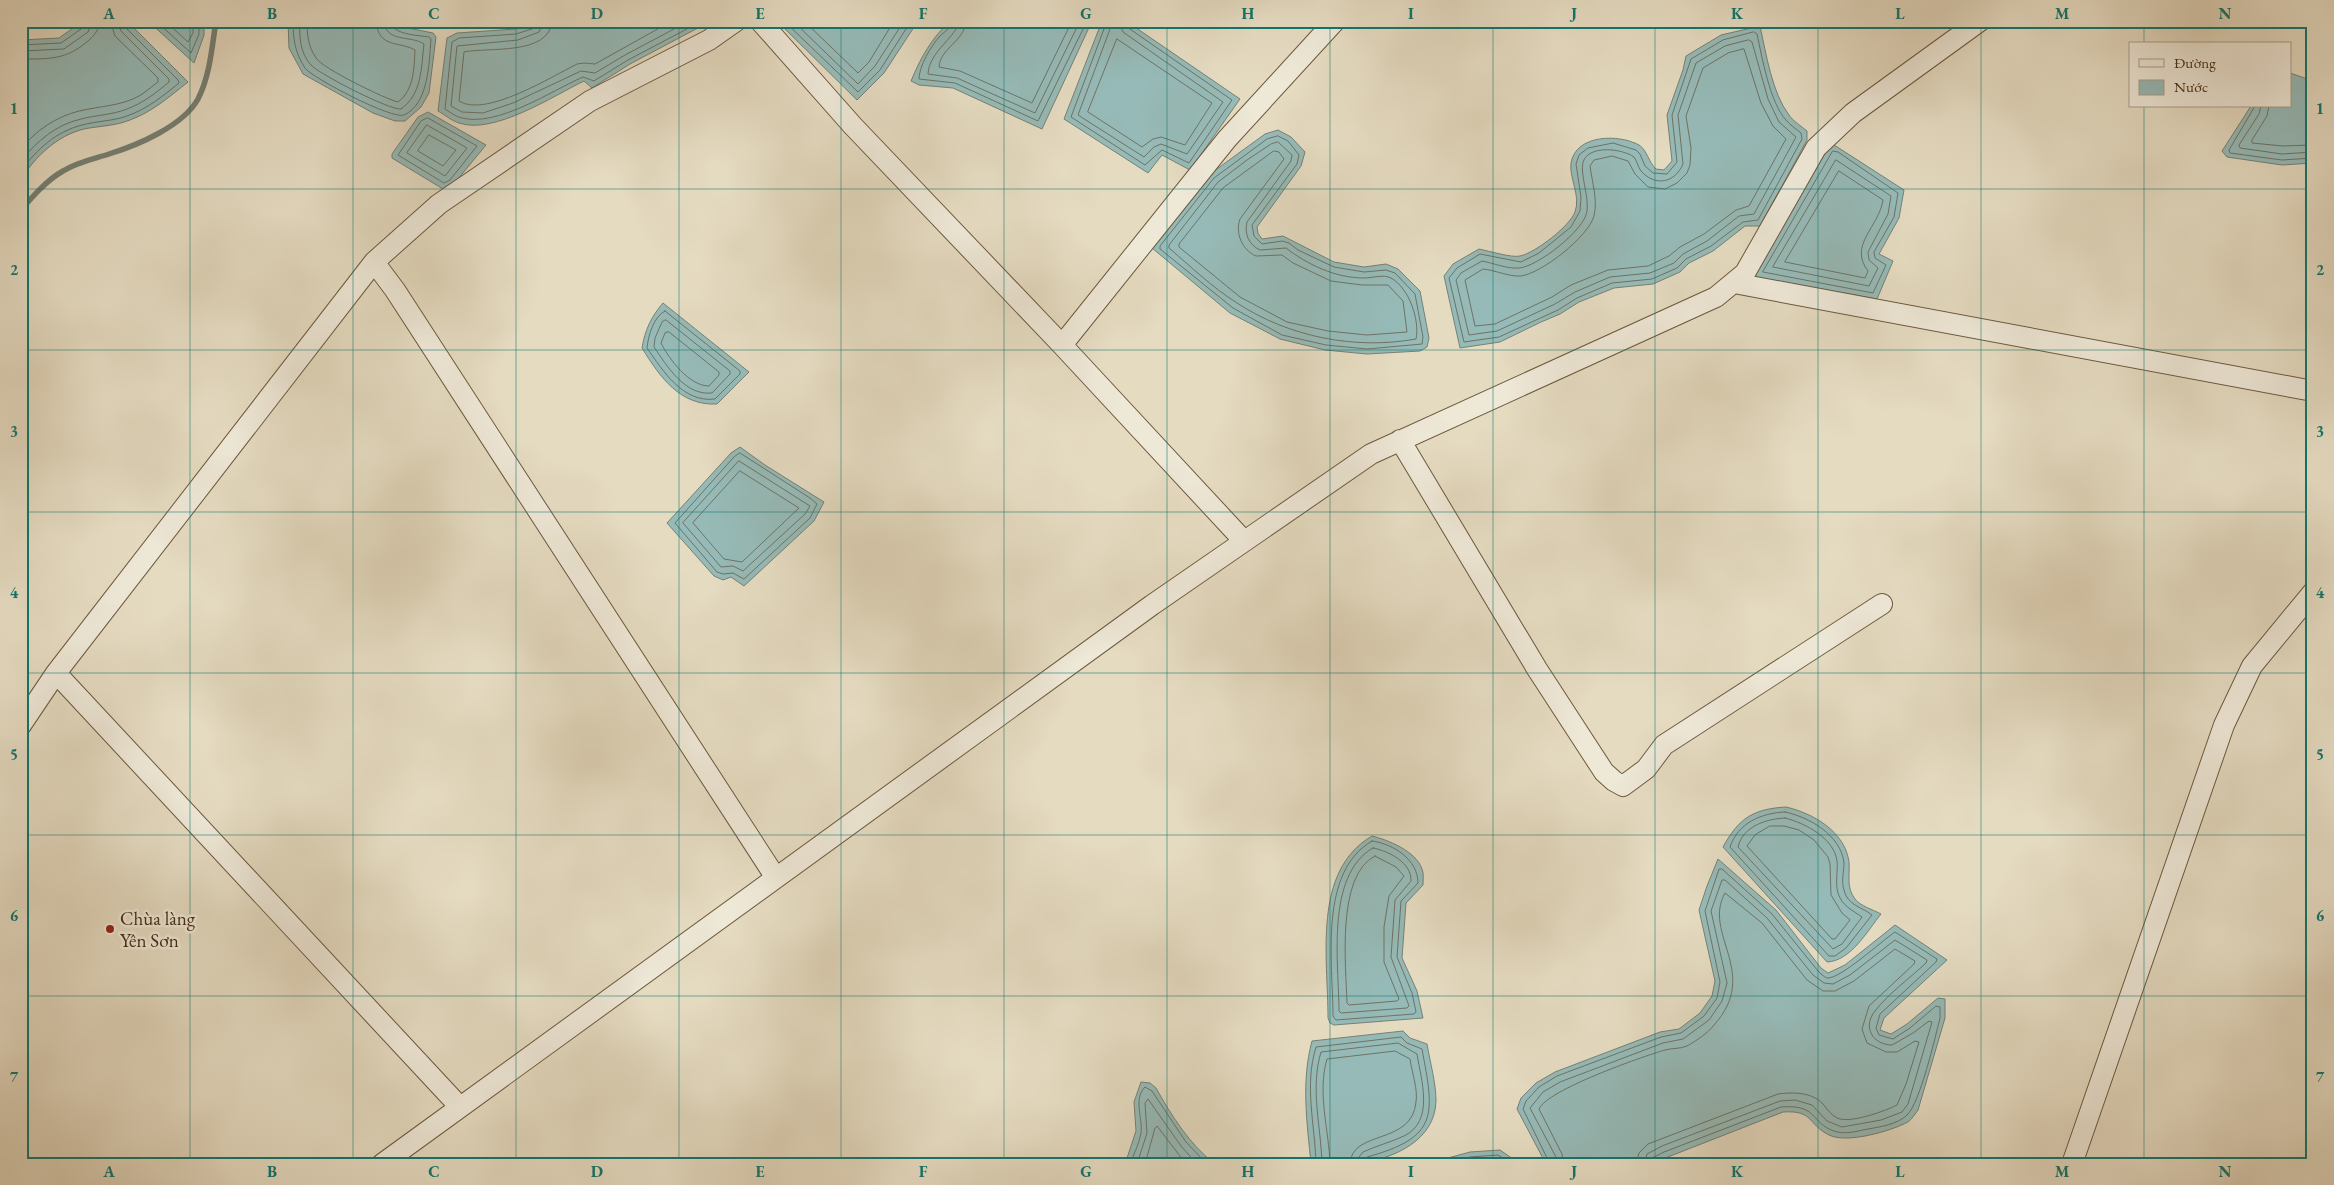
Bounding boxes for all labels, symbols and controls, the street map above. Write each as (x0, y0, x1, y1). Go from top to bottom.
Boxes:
text: A (102, 3, 115, 24)
text: B (267, 3, 277, 24)
text: C (428, 3, 440, 24)
text: D (591, 3, 603, 24)
text: E (755, 3, 765, 24)
text: F (919, 3, 928, 24)
text: G (1080, 3, 1092, 24)
text: H (1242, 3, 1255, 24)
text: I (1408, 3, 1414, 24)
text: J (1569, 3, 1577, 24)
text: K (1731, 3, 1744, 24)
text: L (1895, 3, 1905, 24)
text: M (2055, 3, 2070, 24)
text: N (2219, 3, 2232, 24)
legend (2129, 42, 2292, 108)
text: Đường (2174, 53, 2216, 72)
text: Nước (2174, 77, 2208, 96)
text: 1 (10, 98, 18, 119)
text: 1 (2316, 98, 2324, 119)
text: 2 (10, 259, 19, 280)
text: 2 (2316, 259, 2325, 280)
text: 3 (10, 421, 18, 442)
text: 3 (2316, 421, 2324, 442)
text: 4 (10, 582, 19, 603)
text: 4 (2316, 582, 2325, 603)
text: 5 (10, 744, 18, 765)
text: 5 (2316, 744, 2324, 765)
text: 6 (10, 905, 19, 926)
text: 6 (2316, 905, 2325, 926)
place label: Chùa làng Yên Sơn (120, 906, 196, 953)
marker: Chùa làng Yên Sơn (104, 923, 116, 935)
text: 7 (10, 1066, 19, 1087)
text: 7 (2316, 1066, 2325, 1087)
text: A (102, 1161, 115, 1182)
text: B (267, 1161, 277, 1182)
text: C (428, 1161, 440, 1182)
text: D (591, 1161, 603, 1182)
text: E (755, 1161, 765, 1182)
text: F (919, 1161, 928, 1182)
text: G (1080, 1161, 1092, 1182)
text: H (1242, 1161, 1255, 1182)
text: I (1408, 1161, 1414, 1182)
text: J (1569, 1161, 1577, 1182)
text: K (1731, 1161, 1744, 1182)
text: L (1895, 1161, 1905, 1182)
text: M (2055, 1161, 2070, 1182)
text: N (2219, 1161, 2232, 1182)

